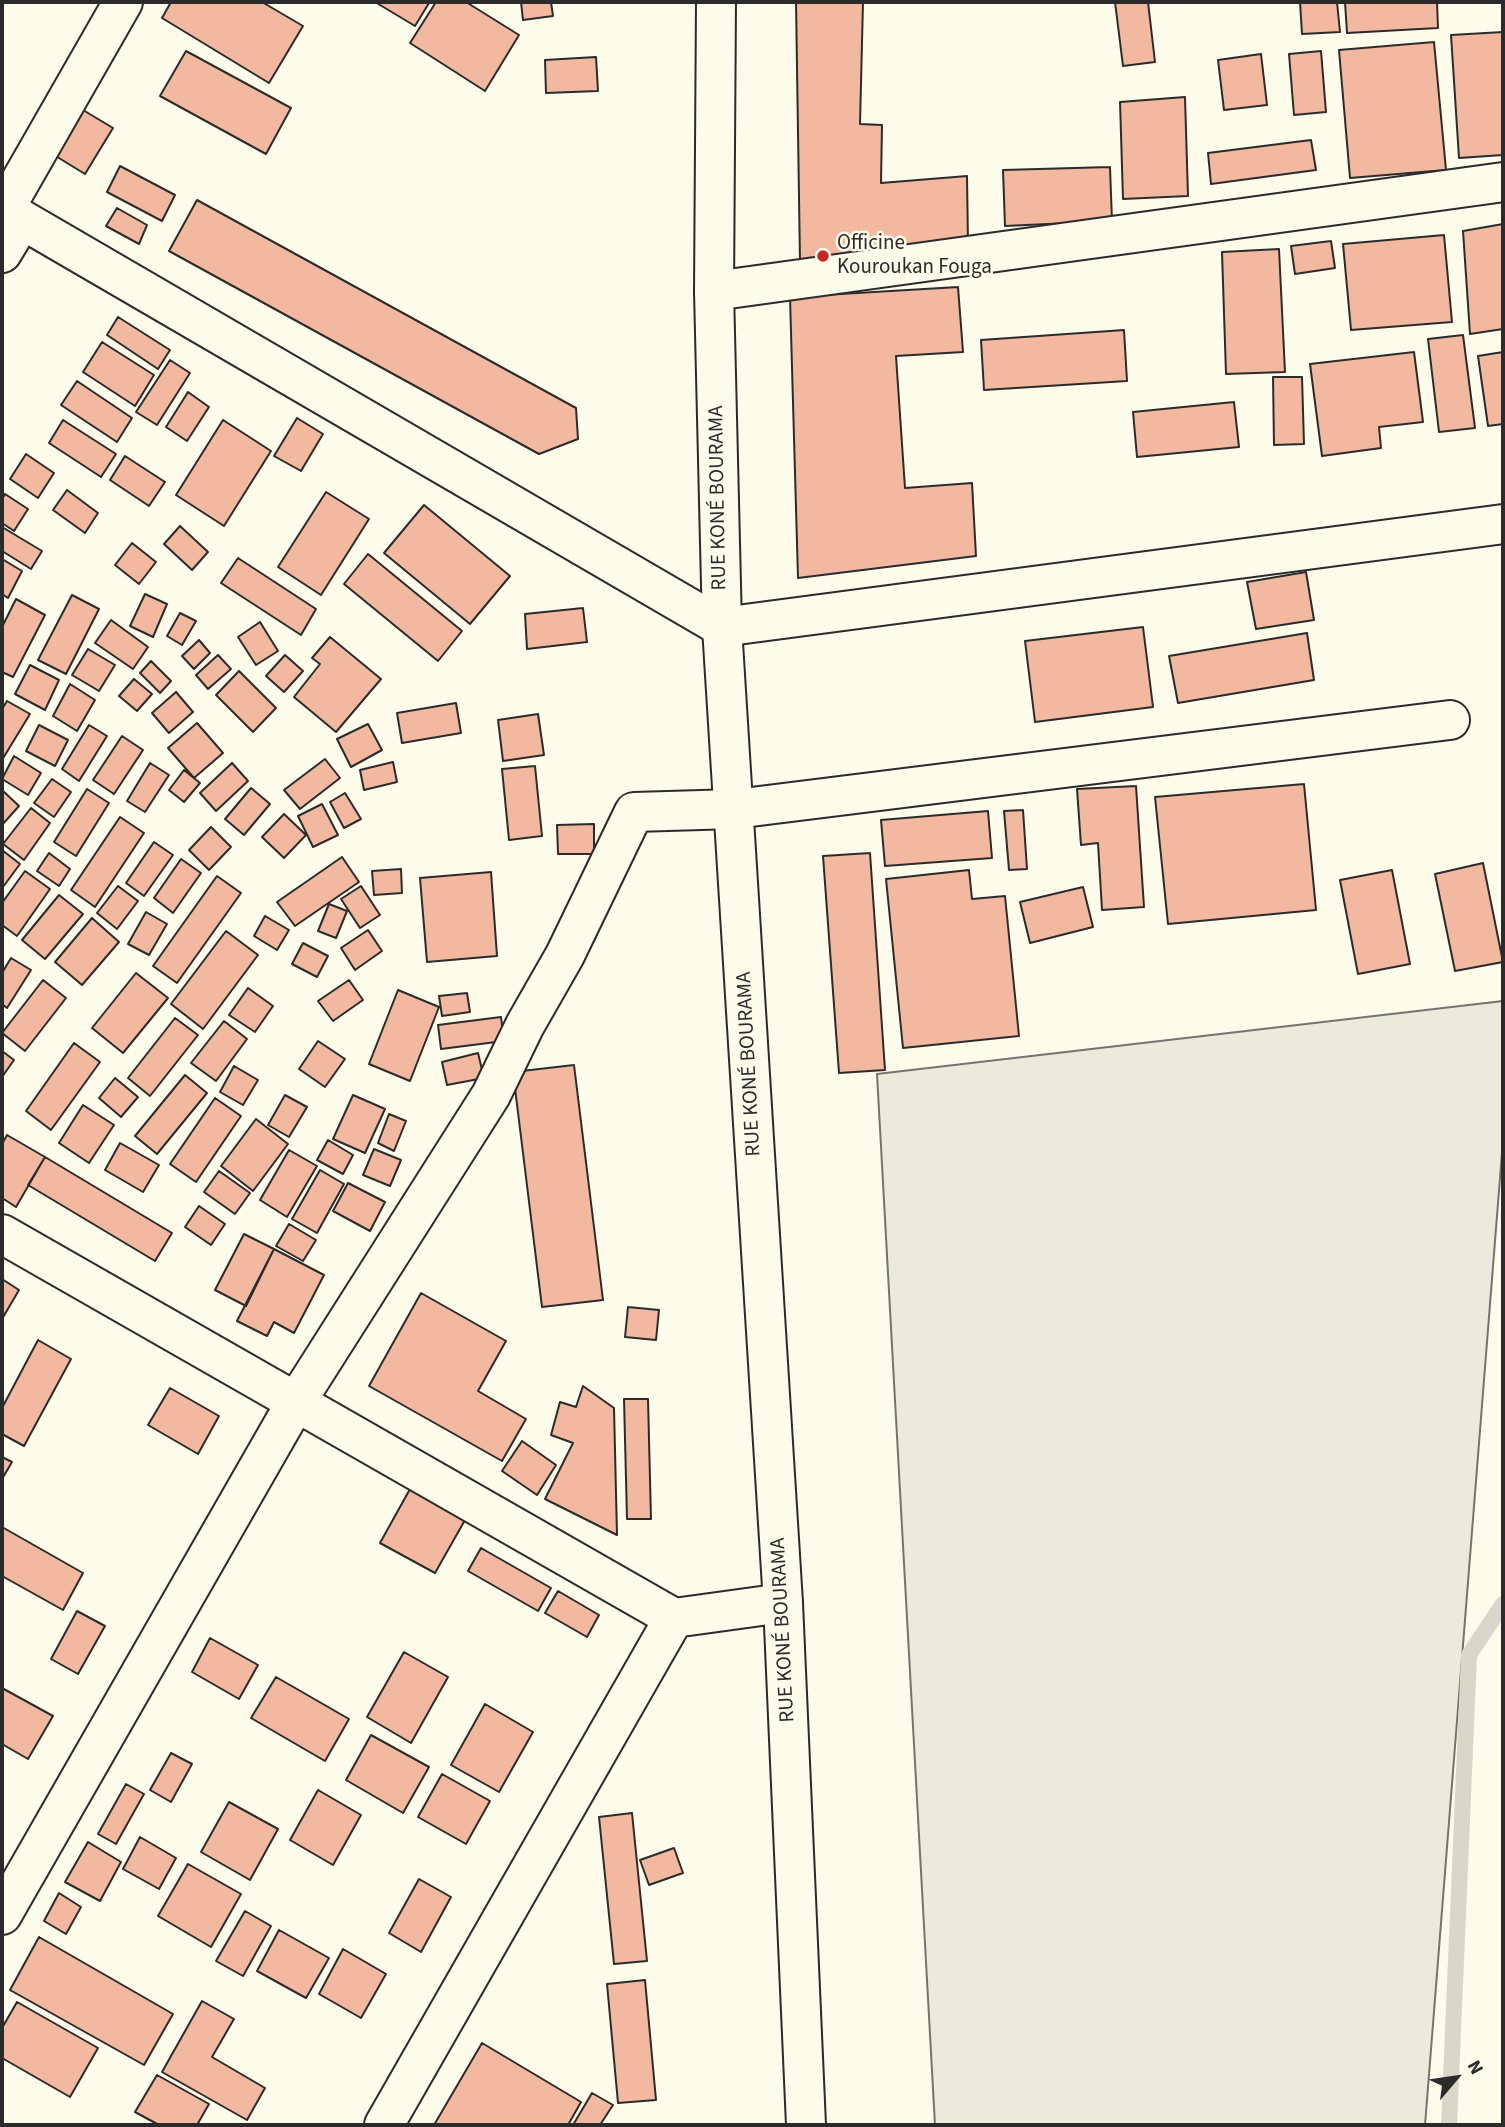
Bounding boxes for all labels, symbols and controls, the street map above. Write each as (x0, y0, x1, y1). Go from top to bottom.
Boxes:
place label: Officine Kouroukan Fouga (837, 231, 992, 281)
marker: Officine Kouroukan Fouga (815, 248, 831, 264)
street label: RUE KONÉ BOURAMA (705, 405, 733, 591)
street label: RUE KONÉ BOURAMA (733, 971, 767, 1157)
street label: RUE KONÉ BOURAMA (767, 1537, 801, 1723)
north arrow (1421, 2043, 1491, 2113)
text: N (1460, 2055, 1490, 2080)

